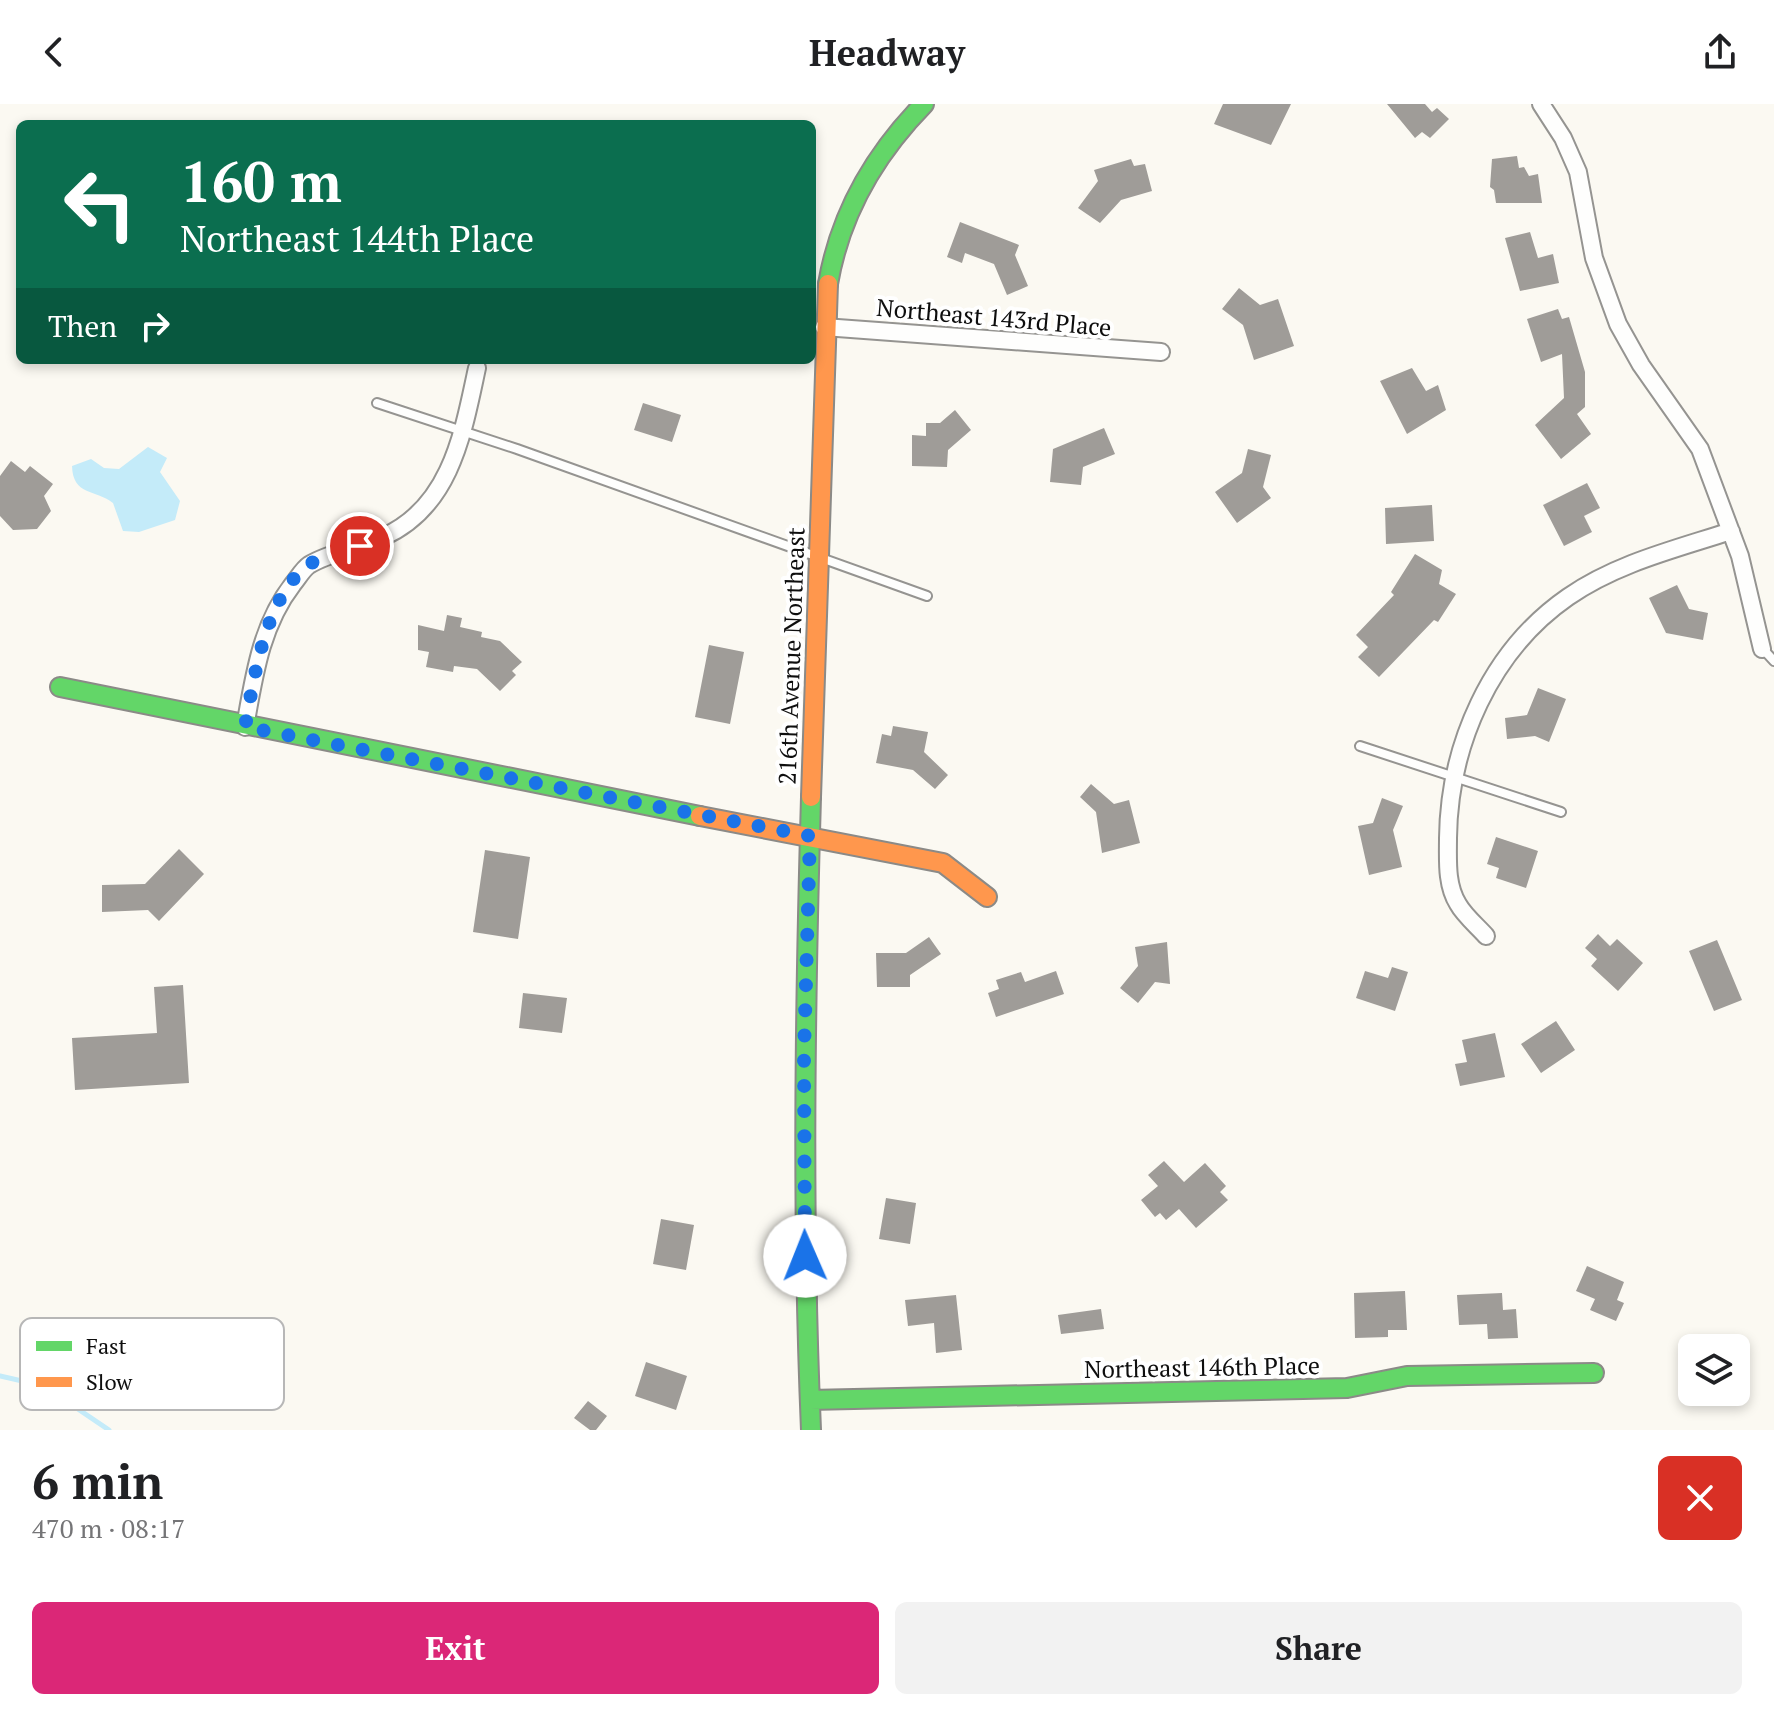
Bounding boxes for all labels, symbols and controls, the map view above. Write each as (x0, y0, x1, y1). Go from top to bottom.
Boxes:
text: Headway (809, 29, 965, 76)
icon: back (32, 30, 76, 74)
icon: share (1698, 30, 1742, 74)
text: 160 m (180, 144, 342, 218)
icon: left (48, 152, 152, 256)
text: Northeast 144th Place (180, 215, 534, 262)
street label: Northeast 143rd Place (875, 291, 1113, 343)
icon: right (133, 304, 177, 348)
text: Then (48, 306, 117, 346)
pin (326, 512, 394, 580)
icon: arrive (338, 524, 382, 568)
street label: 216th Avenue Northeast (771, 527, 811, 785)
position arrow (763, 1214, 847, 1298)
legend (20, 1318, 284, 1410)
text: Fast (86, 1331, 127, 1360)
map controls (1678, 1334, 1750, 1406)
button: layers (1678, 1334, 1750, 1406)
street label: Northeast 146th Place (1084, 1349, 1320, 1385)
text: Slow (86, 1367, 133, 1396)
text: 6 min (32, 1449, 163, 1513)
button: close (1658, 1456, 1742, 1540)
text: 470 m · 08:17 (32, 1511, 185, 1545)
button: Exit (32, 1602, 879, 1694)
button: Share (895, 1602, 1742, 1694)

